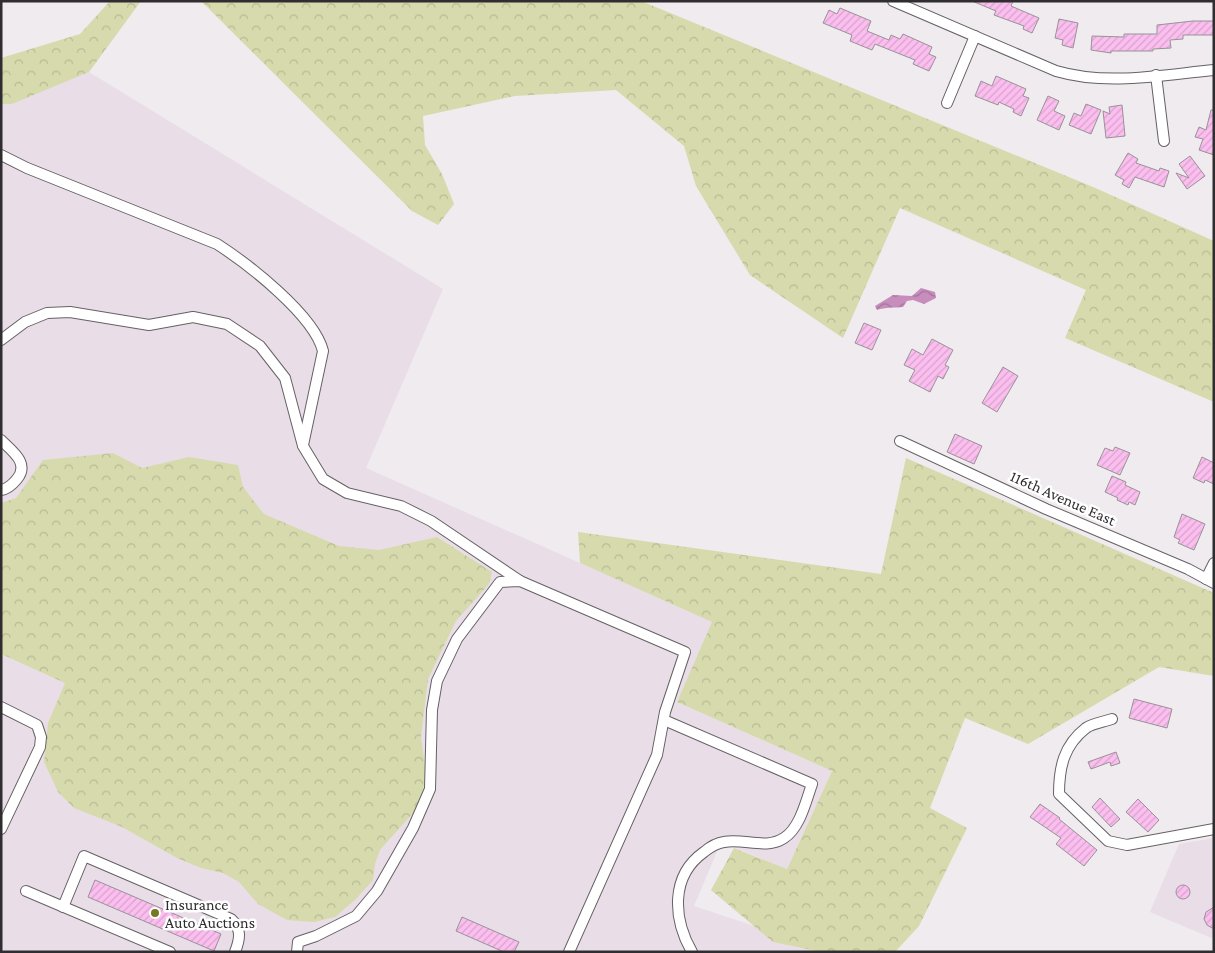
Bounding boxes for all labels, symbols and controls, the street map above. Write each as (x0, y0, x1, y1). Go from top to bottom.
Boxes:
street label: 116th Avenue East (1008, 467, 1119, 529)
place label: Insurance Auto Auctions (165, 896, 255, 931)
marker: Insurance Auto Auctions (149, 907, 161, 919)

